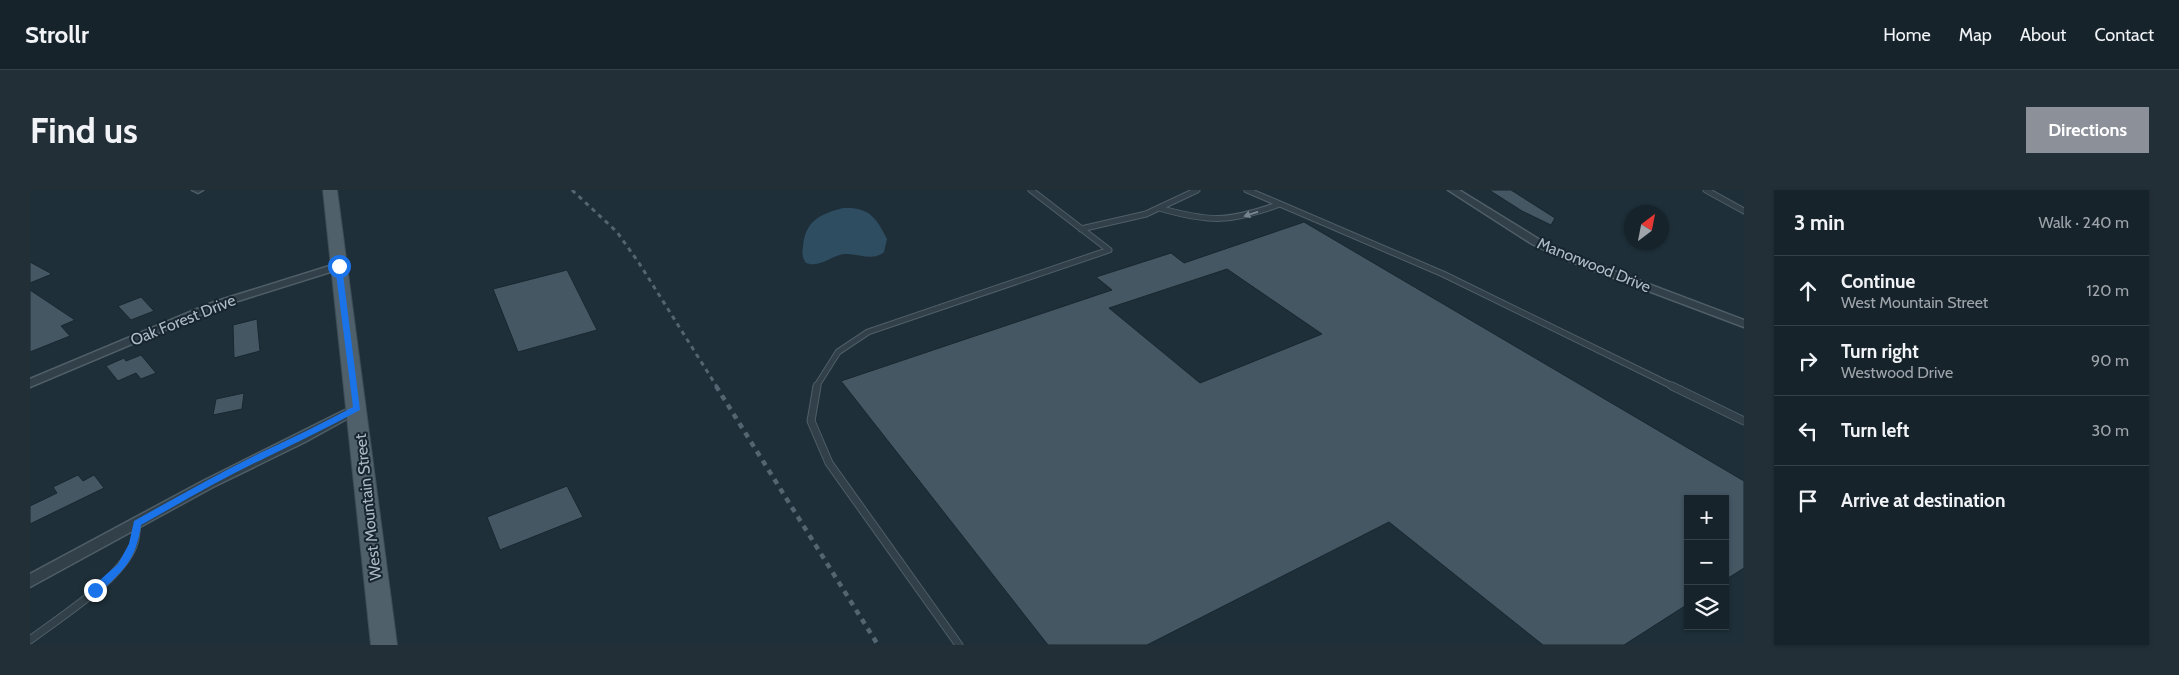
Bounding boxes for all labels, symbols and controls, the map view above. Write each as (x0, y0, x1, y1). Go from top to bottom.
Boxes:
text: Strollr (25, 20, 89, 49)
text: Home (1883, 24, 1931, 46)
text: Map (1959, 24, 1992, 46)
text: About (2020, 24, 2066, 46)
text: Contact (2094, 24, 2154, 46)
button: Directions (2026, 107, 2149, 153)
text: Find us (30, 109, 138, 152)
north arrow (1624, 205, 1669, 250)
one-way arrow (1243, 210, 1258, 218)
text: 3 min (1794, 210, 1845, 235)
text: Walk · 240 m (2038, 213, 2129, 232)
street label: Manorwood Drive (1534, 234, 1654, 296)
route start (328, 255, 351, 278)
text: Continue (1841, 270, 1915, 293)
icon: ahead (1794, 277, 1822, 305)
text: 120 m (2087, 281, 2129, 300)
street label: Oak Forest Drive (128, 290, 238, 350)
text: West Mountain Street (1841, 293, 1988, 312)
text: Turn right (1841, 340, 1919, 363)
icon: right (1794, 347, 1822, 375)
text: 90 m (2091, 351, 2129, 370)
text: Westwood Drive (1841, 363, 1953, 382)
icon: left (1794, 417, 1822, 445)
text: Turn left (1841, 419, 1909, 442)
text: 30 m (2092, 421, 2129, 440)
street label: West Mountain Street (351, 432, 385, 581)
icon: arrive (1794, 487, 1822, 515)
text: Arrive at destination (1841, 489, 2005, 512)
map controls (1684, 495, 1729, 630)
button: + (1684, 495, 1729, 540)
button: − (1684, 540, 1729, 585)
route end (84, 579, 107, 602)
button: layers (1684, 585, 1729, 630)

